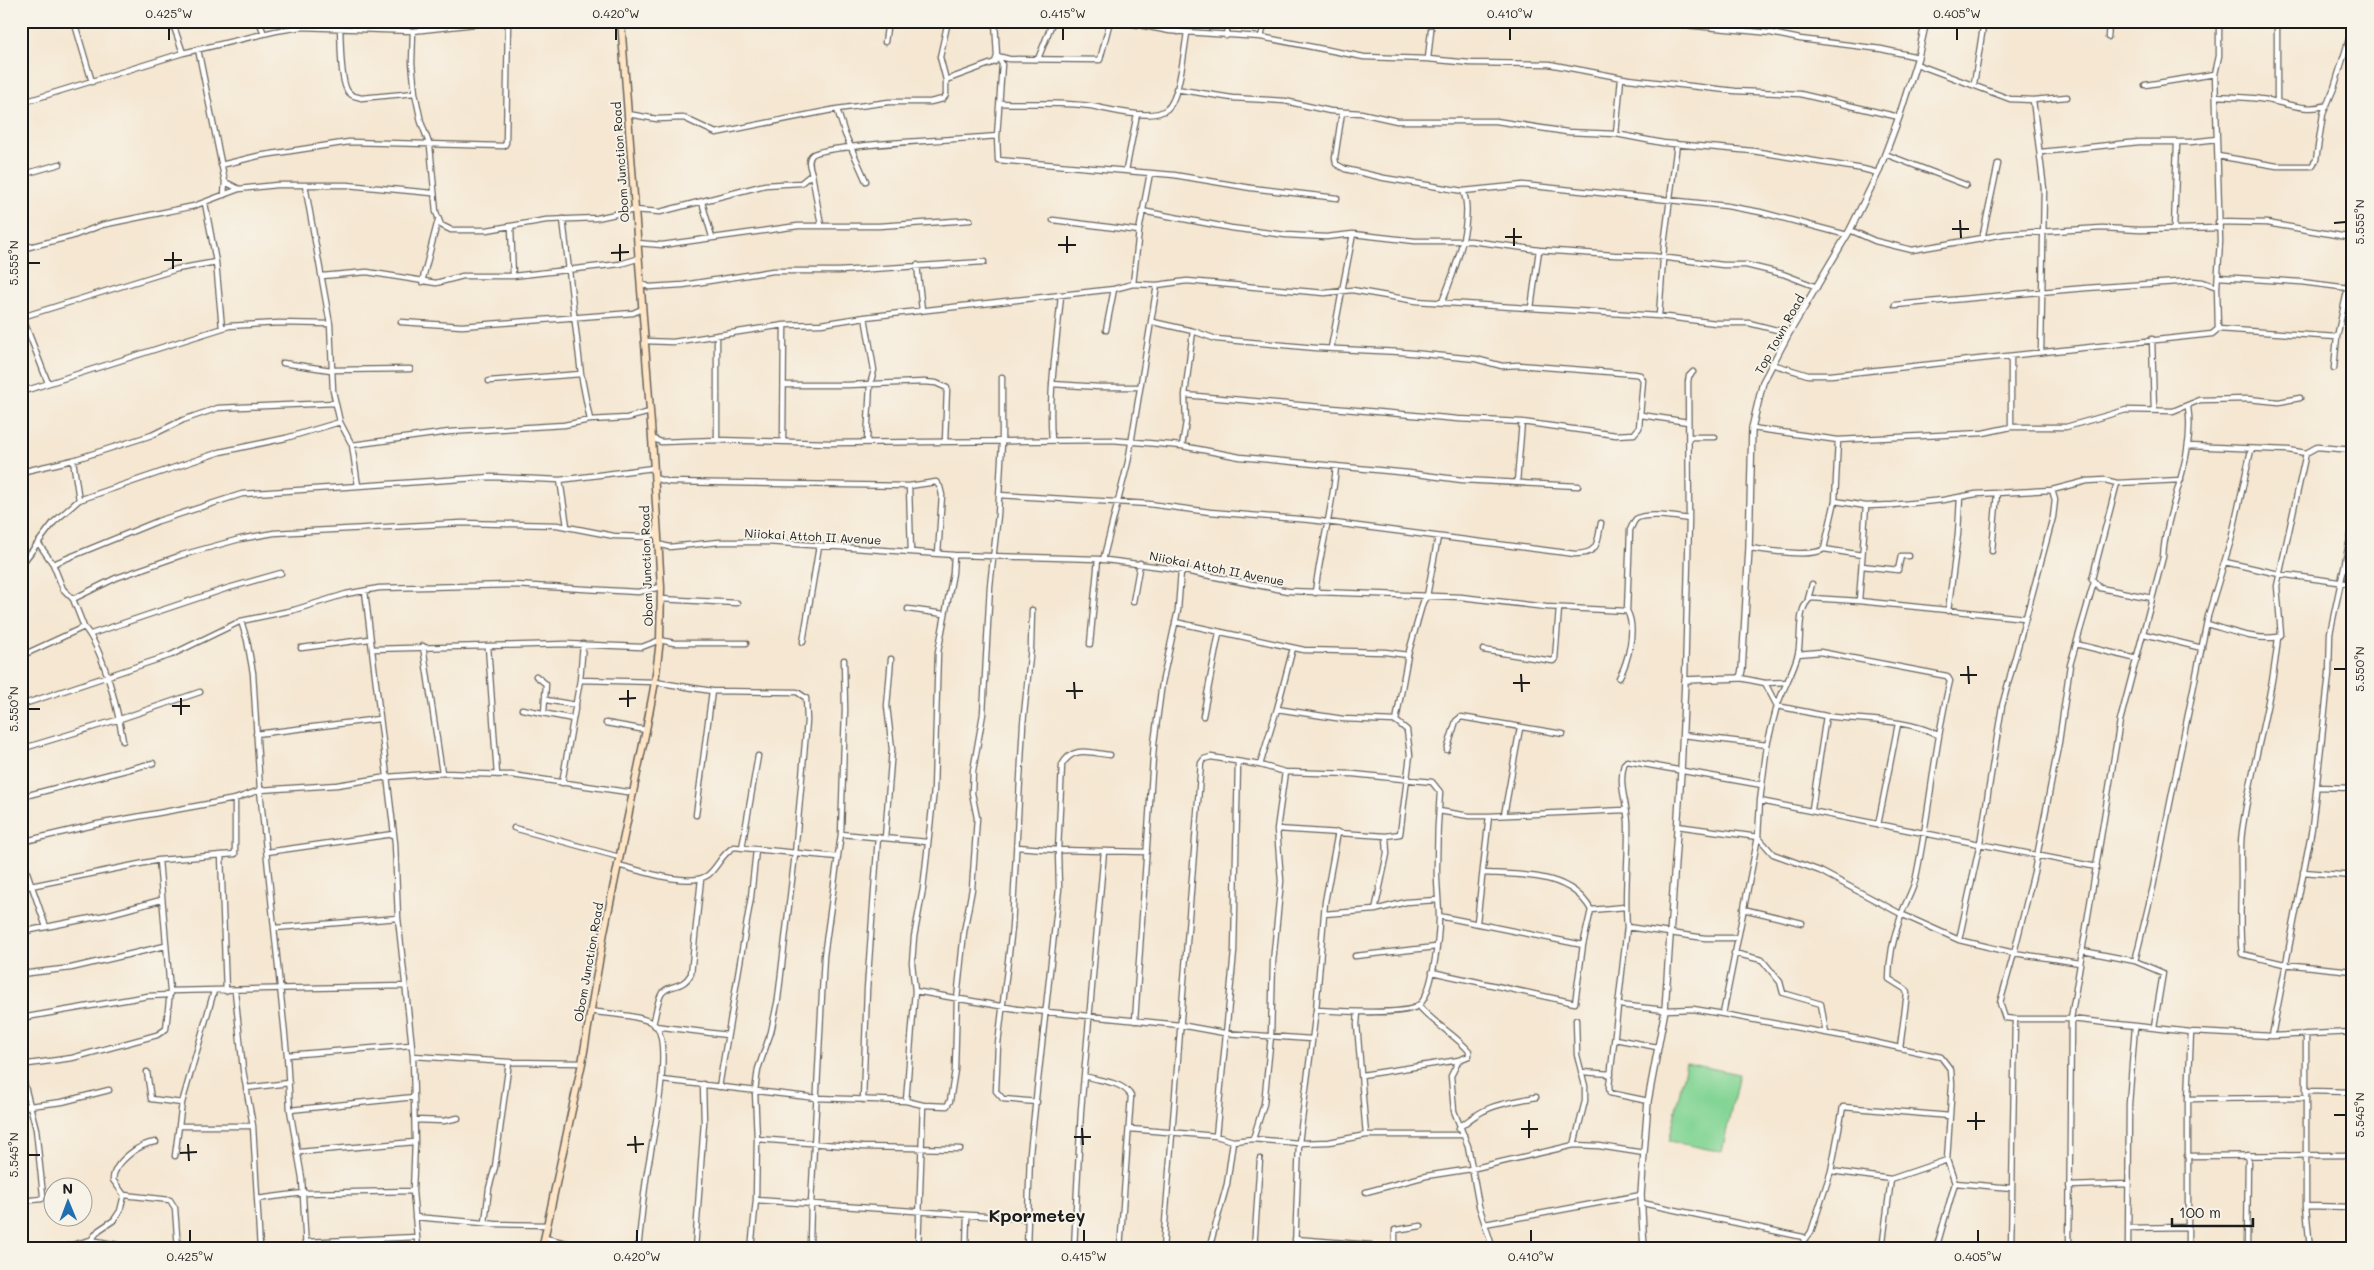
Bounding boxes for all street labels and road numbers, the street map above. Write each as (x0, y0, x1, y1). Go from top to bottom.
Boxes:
street label: Obom Junction Road (608, 101, 632, 223)
street label: Top Town Road (1751, 291, 1808, 377)
street label: Obom Junction Road (636, 505, 656, 627)
street label: Niiokai Attoh II Avenue (744, 524, 882, 548)
street label: Niiokai Attoh II Avenue (1148, 547, 1286, 589)
street label: Obom Junction Road (570, 901, 606, 1023)

